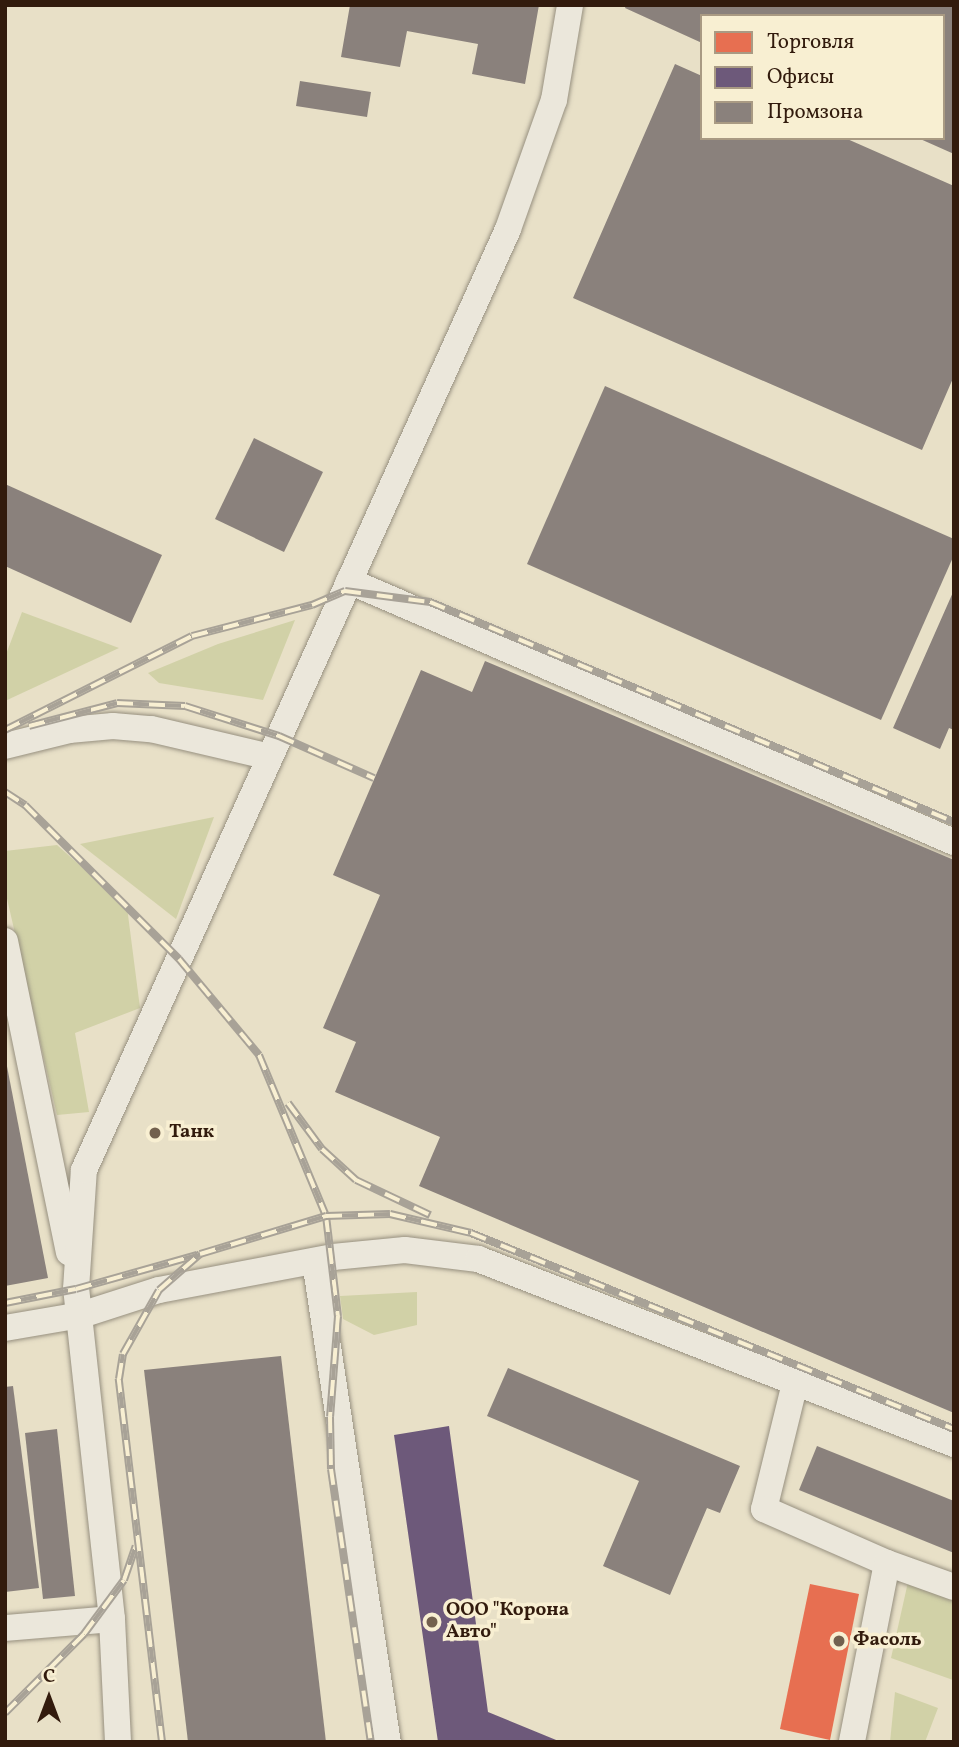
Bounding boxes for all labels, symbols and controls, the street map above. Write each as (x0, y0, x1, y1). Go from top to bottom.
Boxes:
legend (700, 14, 945, 140)
text: Торговля (767, 28, 854, 57)
text: Офисы (767, 63, 834, 92)
text: Промзона (767, 98, 863, 127)
place label: Танк (169, 1122, 214, 1144)
marker: Танк (147, 1125, 163, 1141)
place label: ООО "Корона Авто" (446, 1600, 569, 1644)
marker: ООО "Корона Авто" (424, 1614, 440, 1630)
place label: Фасоль (853, 1630, 922, 1652)
marker: Фасоль (831, 1633, 847, 1649)
north arrow (14, 1663, 84, 1733)
text: С (43, 1664, 55, 1690)

